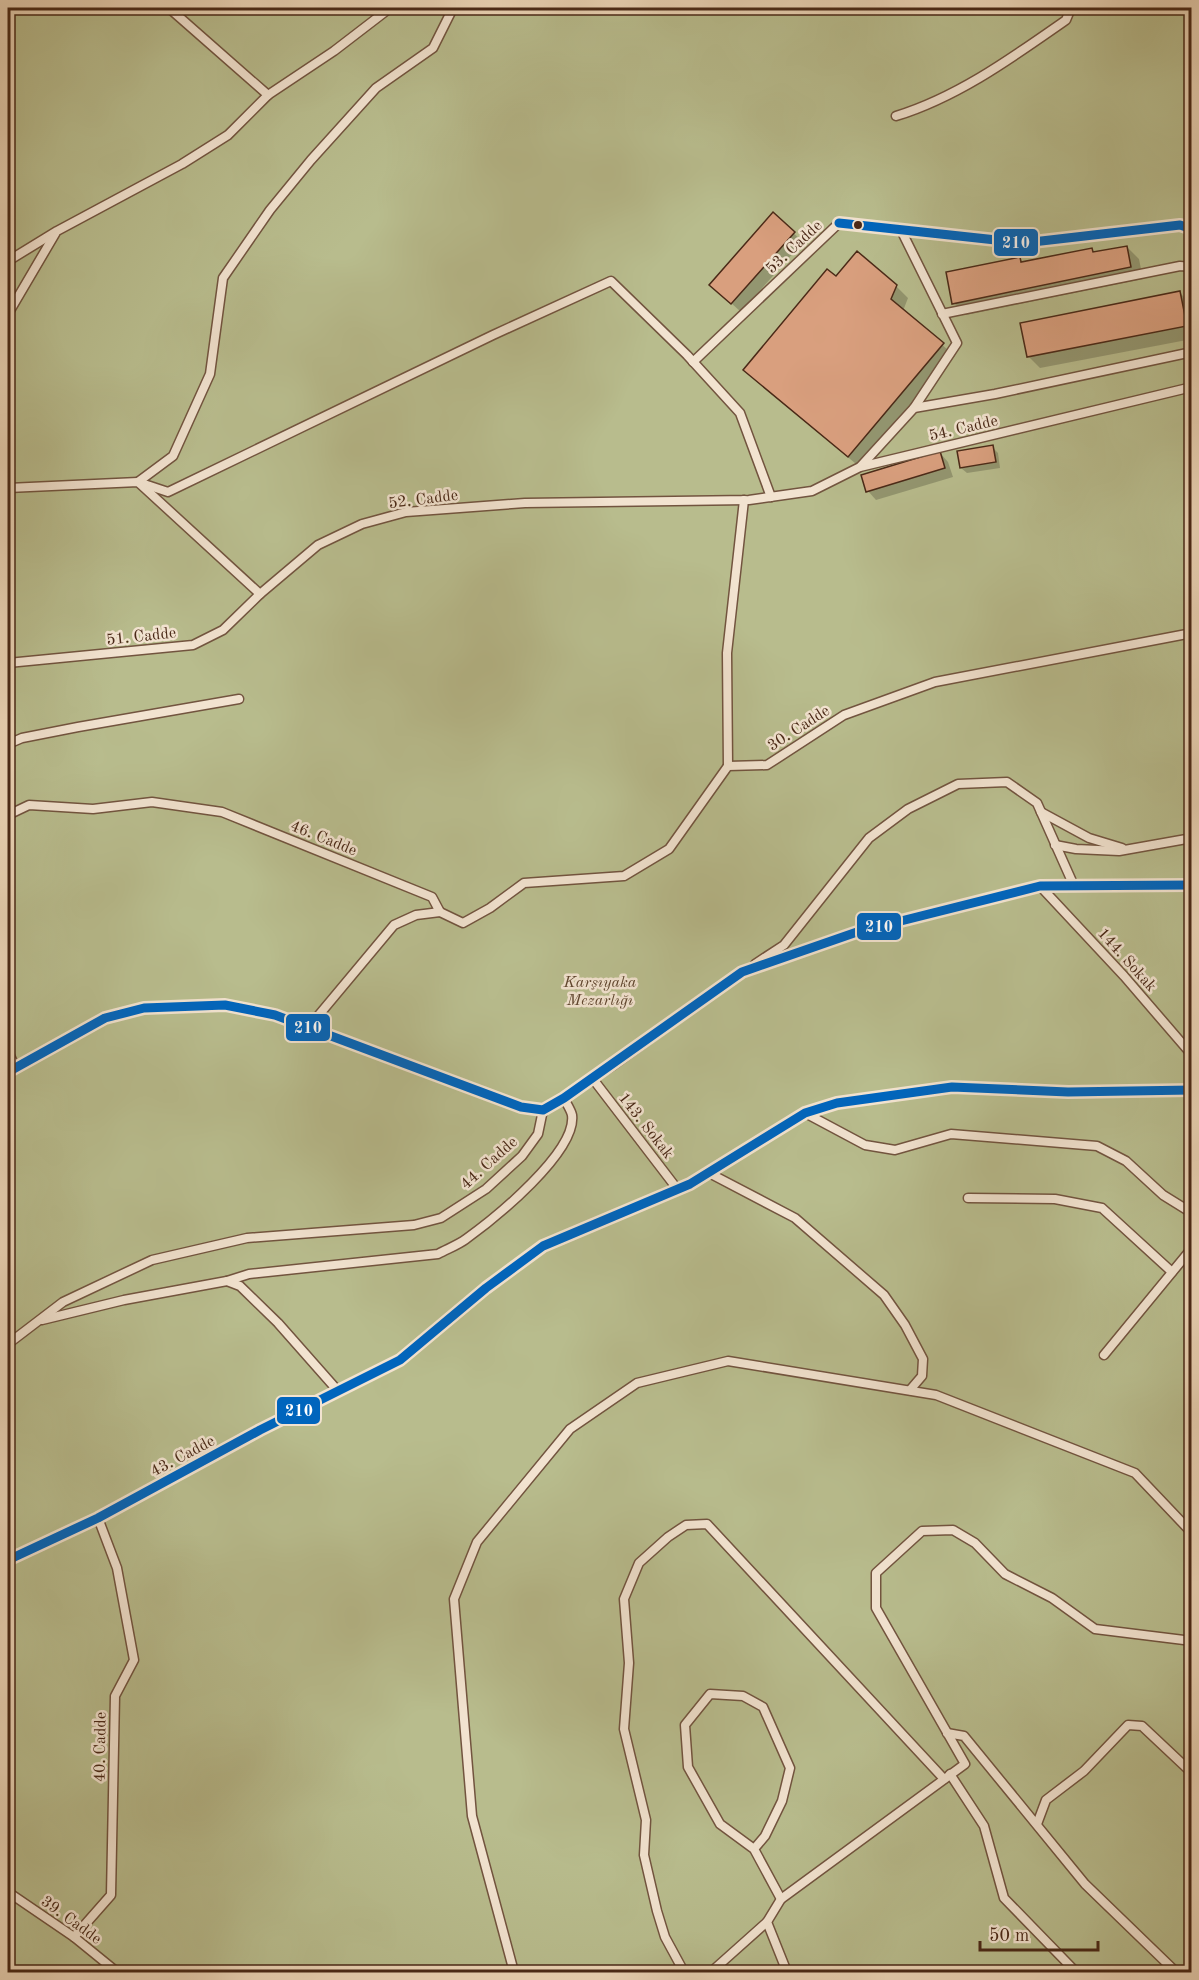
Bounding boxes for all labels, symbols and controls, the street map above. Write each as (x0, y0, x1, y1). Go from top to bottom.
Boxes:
street label: 53. Cadde (763, 218, 825, 277)
unlabelled marker (852, 219, 864, 231)
line badge: 210 (993, 228, 1039, 257)
text: 210 (1002, 236, 1030, 252)
street label: 54. Cadde (927, 413, 999, 445)
street label: 52. Cadde (387, 488, 459, 512)
street label: 51. Cadde (105, 625, 177, 649)
street label: 30. Cadde (765, 703, 833, 755)
street label: 46. Cadde (288, 818, 359, 859)
line badge: 210 (856, 912, 902, 941)
text: 210 (865, 920, 893, 936)
street label: 144. Sokak (1094, 926, 1159, 995)
park label: Karşıyaka Mezarlığı (563, 975, 637, 1009)
line badge: 210 (285, 1013, 331, 1042)
text: 210 (294, 1021, 322, 1037)
street label: 143. Sokak (615, 1090, 676, 1162)
street label: 44. Cadde (458, 1134, 521, 1193)
line badge: 210 (276, 1396, 321, 1425)
text: 210 (285, 1404, 313, 1420)
street label: 43. Cadde (148, 1433, 218, 1480)
street label: 40. Cadde (92, 1712, 110, 1782)
street label: 39. Cadde (38, 1894, 104, 1948)
scale bar (980, 1914, 1098, 1952)
text: 50 m (989, 1927, 1029, 1945)

